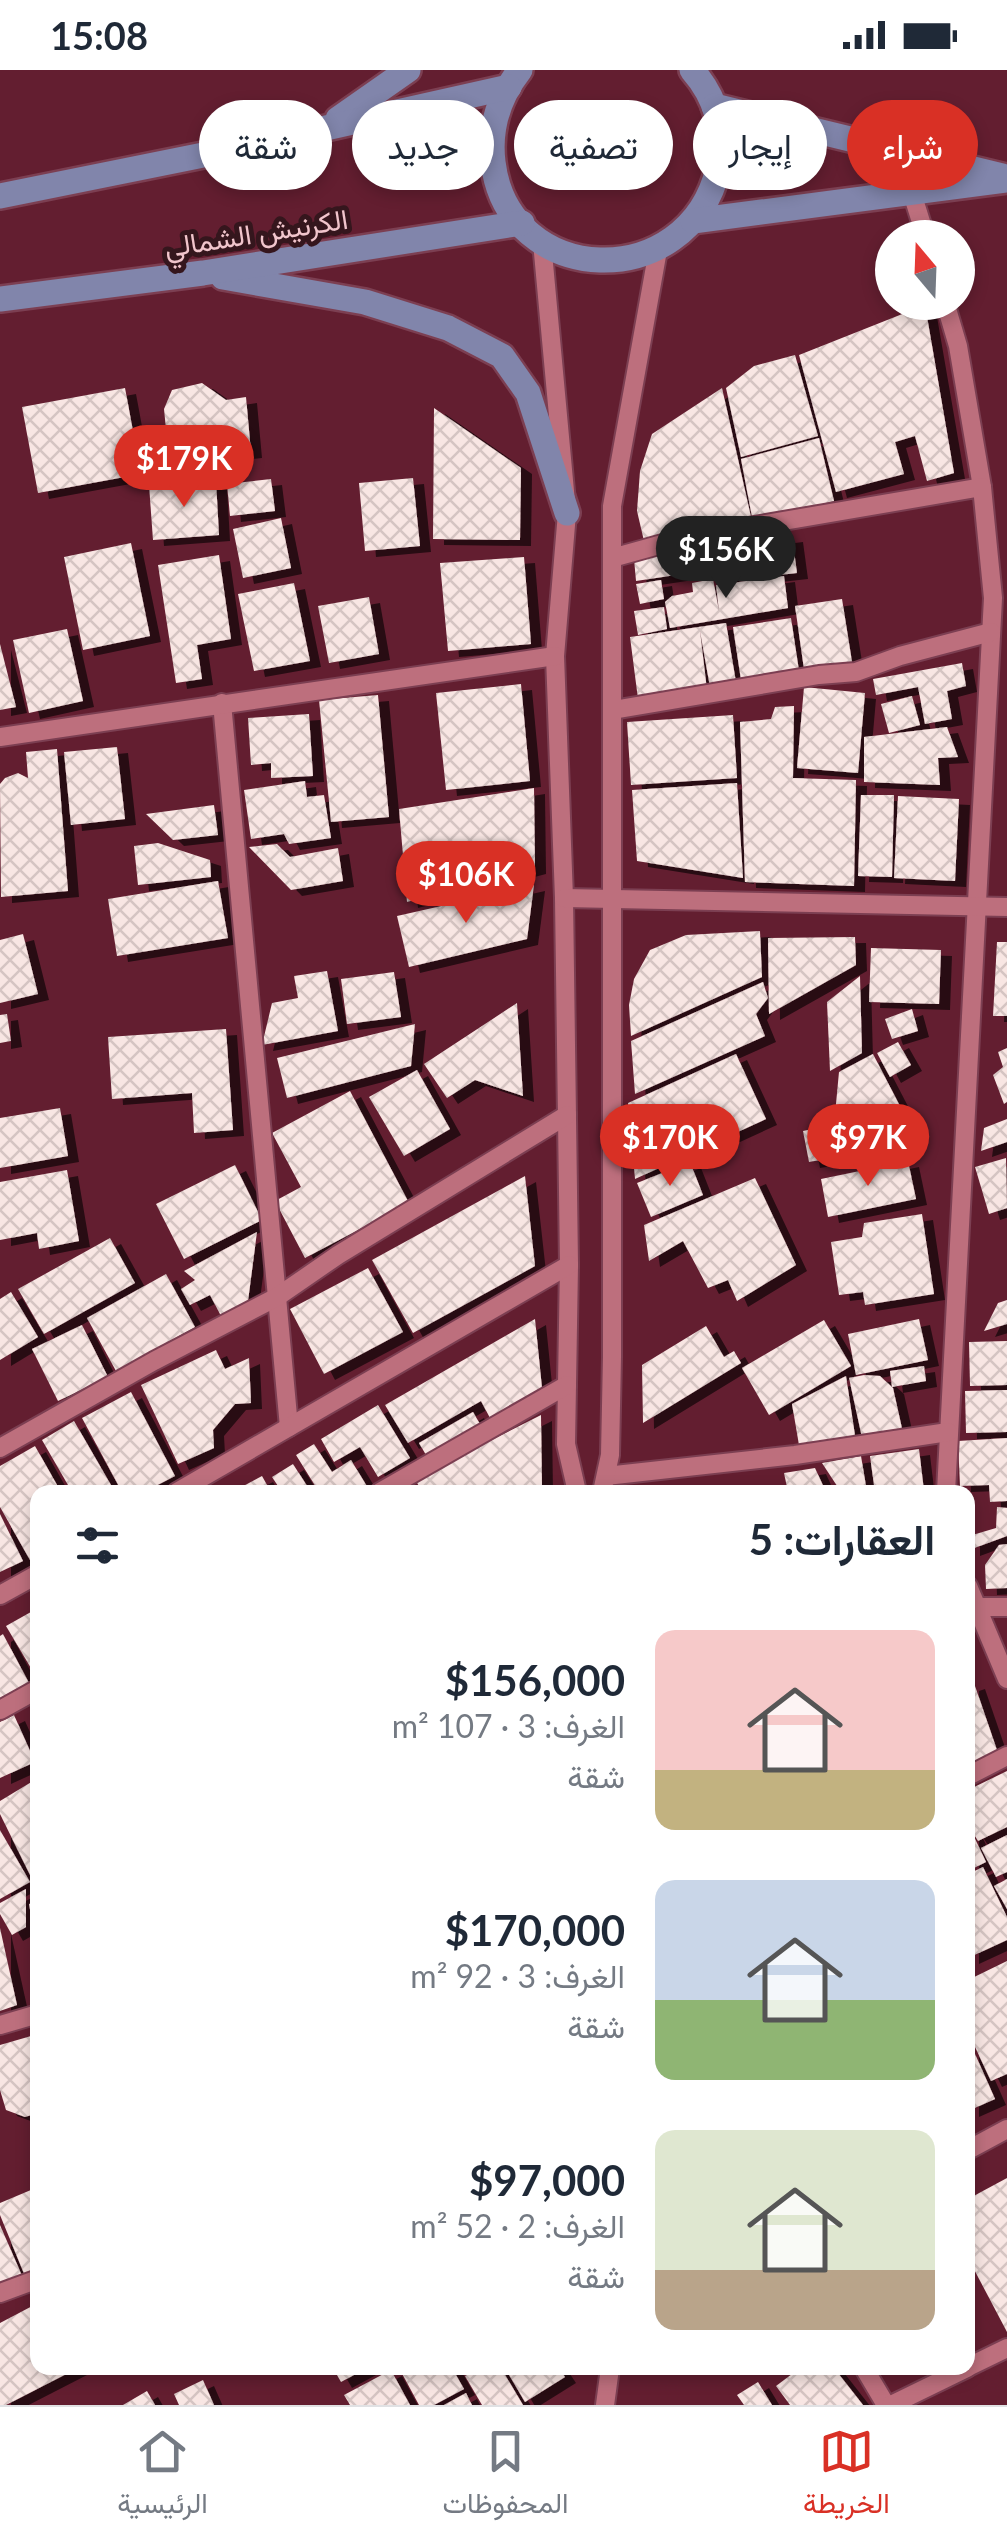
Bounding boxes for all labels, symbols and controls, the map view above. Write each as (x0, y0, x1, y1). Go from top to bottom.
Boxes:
text: 15:08 (50, 12, 148, 58)
chip: شقة (199, 100, 332, 190)
chip: جديد (352, 100, 494, 190)
chip: تصفية (514, 100, 673, 190)
chip: إيجار (693, 100, 827, 190)
chip: شراء (847, 100, 978, 190)
street label: الكرنيش الشمالي (162, 201, 351, 270)
north arrow (875, 220, 975, 320)
map controls (875, 220, 975, 320)
pin: $179K (114, 425, 254, 510)
text: $179K (136, 438, 232, 477)
pin: $156K (656, 516, 796, 601)
text: $156K (678, 529, 774, 568)
pin: $106K (396, 841, 536, 926)
text: $106K (418, 854, 514, 893)
pin: $170K (600, 1104, 740, 1189)
pin: $97K (809, 1104, 927, 1189)
text: $170K (622, 1117, 718, 1156)
text: $97K (829, 1117, 907, 1156)
text: العقارات: 5 (749, 1514, 935, 1564)
icon: filters (70, 1518, 125, 1573)
text: $156,000 (445, 1655, 625, 1705)
icon: home (735, 1670, 855, 1790)
text: الغرف: 3 · 107 m² (392, 1706, 625, 1745)
text: شقة (567, 1756, 625, 1795)
text: $170,000 (445, 1905, 625, 1955)
icon: home (735, 1920, 855, 2040)
text: الغرف: 3 · 92 m² (410, 1956, 625, 1995)
text: شقة (567, 2006, 625, 2045)
text: $97,000 (469, 2155, 625, 2205)
icon: home (735, 2170, 855, 2290)
text: الغرف: 2 · 52 m² (410, 2206, 625, 2245)
text: شقة (567, 2256, 625, 2295)
tab: الرئيسية (117, 2424, 208, 2528)
tab: المحفوظات (442, 2424, 569, 2528)
tab: الخريطة (803, 2424, 890, 2528)

